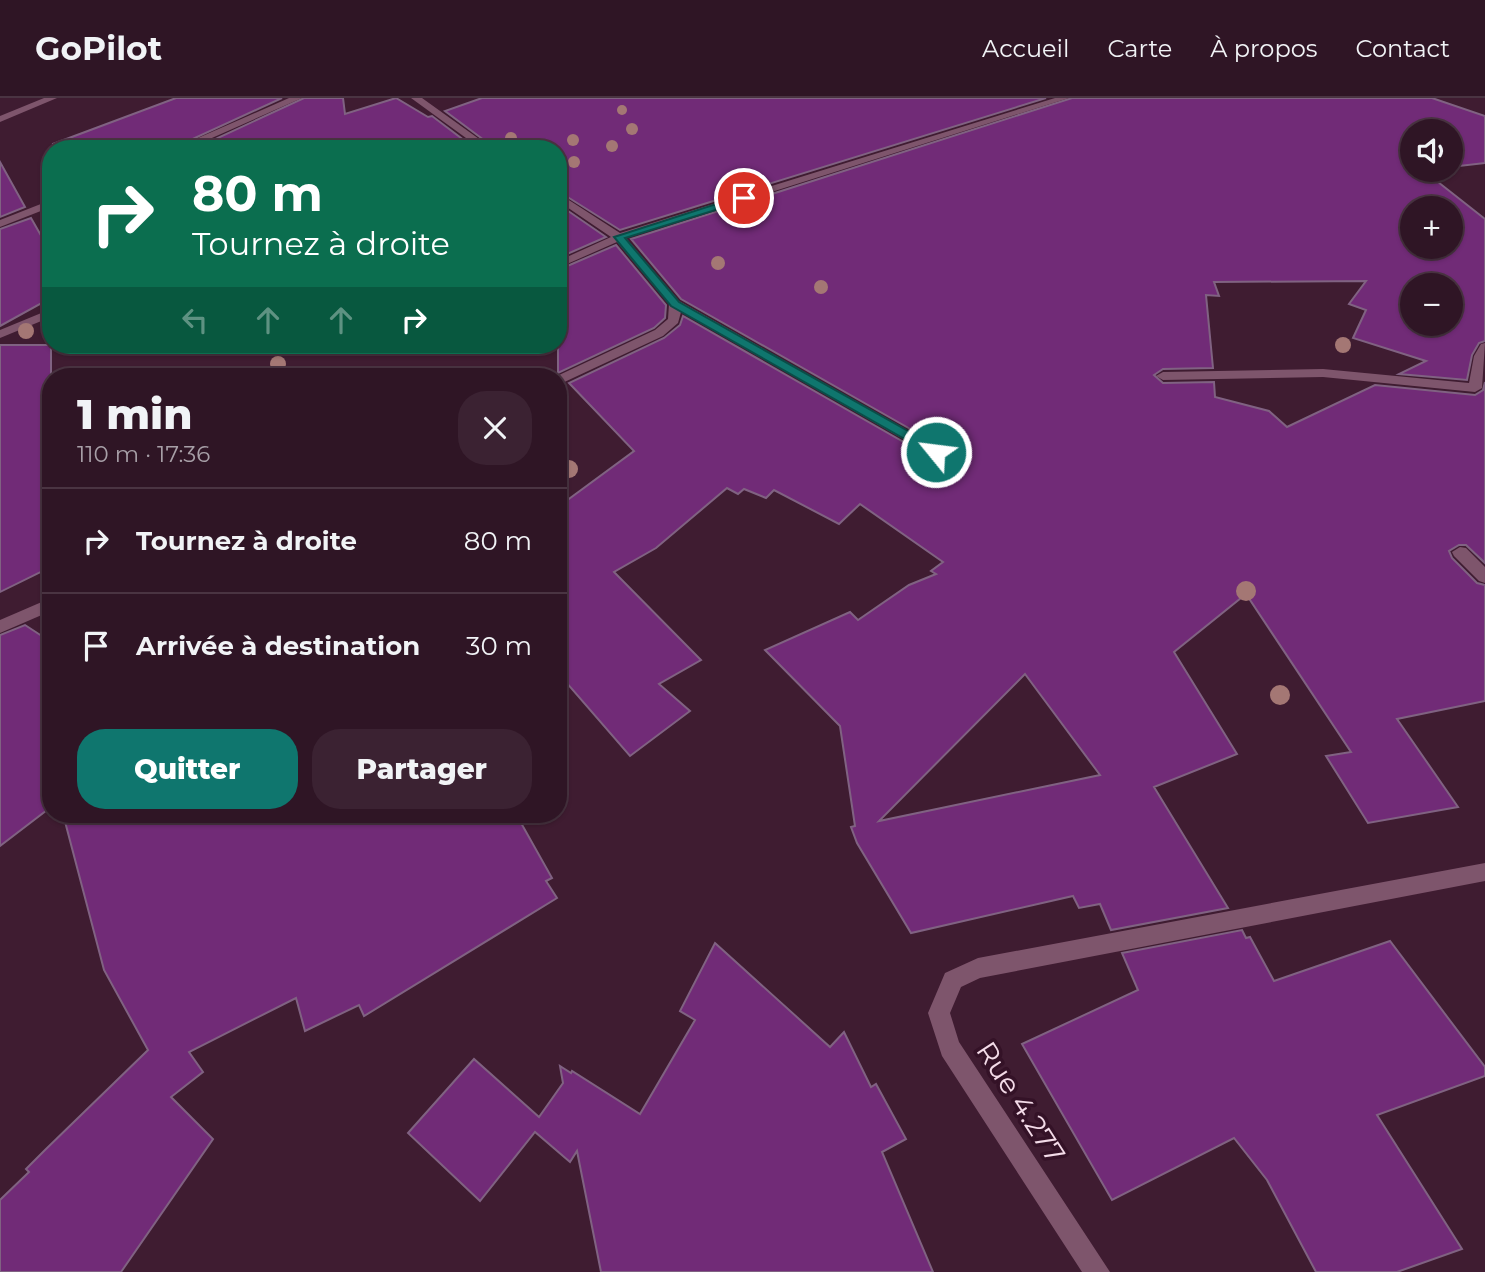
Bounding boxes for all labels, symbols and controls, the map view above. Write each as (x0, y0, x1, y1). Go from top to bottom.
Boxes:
text: GoPilot (35, 28, 162, 68)
text: Accueil (982, 34, 1069, 63)
text: Carte (1107, 34, 1172, 63)
text: À propos (1210, 34, 1317, 63)
text: Contact (1355, 34, 1450, 63)
map controls (1400, 119, 1463, 336)
button: sound (1400, 119, 1463, 182)
text: 80 m (192, 164, 323, 223)
icon: right (77, 168, 168, 259)
pin (714, 168, 774, 228)
icon: arrive (725, 179, 763, 217)
button: + (1400, 196, 1463, 259)
text: Tournez à droite (192, 224, 450, 263)
button: − (1400, 273, 1463, 336)
icon: left (176, 301, 214, 339)
icon: ahead (249, 301, 287, 339)
icon: ahead (322, 301, 360, 339)
icon: right (395, 301, 433, 339)
text: 1 min (77, 388, 193, 440)
button: close (458, 391, 532, 465)
position arrow (899, 415, 973, 489)
text: 110 m · 17:36 (77, 440, 210, 468)
icon: right (77, 522, 115, 560)
text: Tournez à droite (136, 525, 357, 557)
text: 80 m (464, 525, 532, 557)
icon: arrive (77, 627, 115, 665)
text: Arrivée à destination (136, 630, 420, 662)
text: 30 m (466, 630, 532, 662)
button: Quitter (77, 729, 298, 809)
button: Partager (312, 729, 532, 809)
street label: Rue 4.277 (969, 1035, 1073, 1169)

